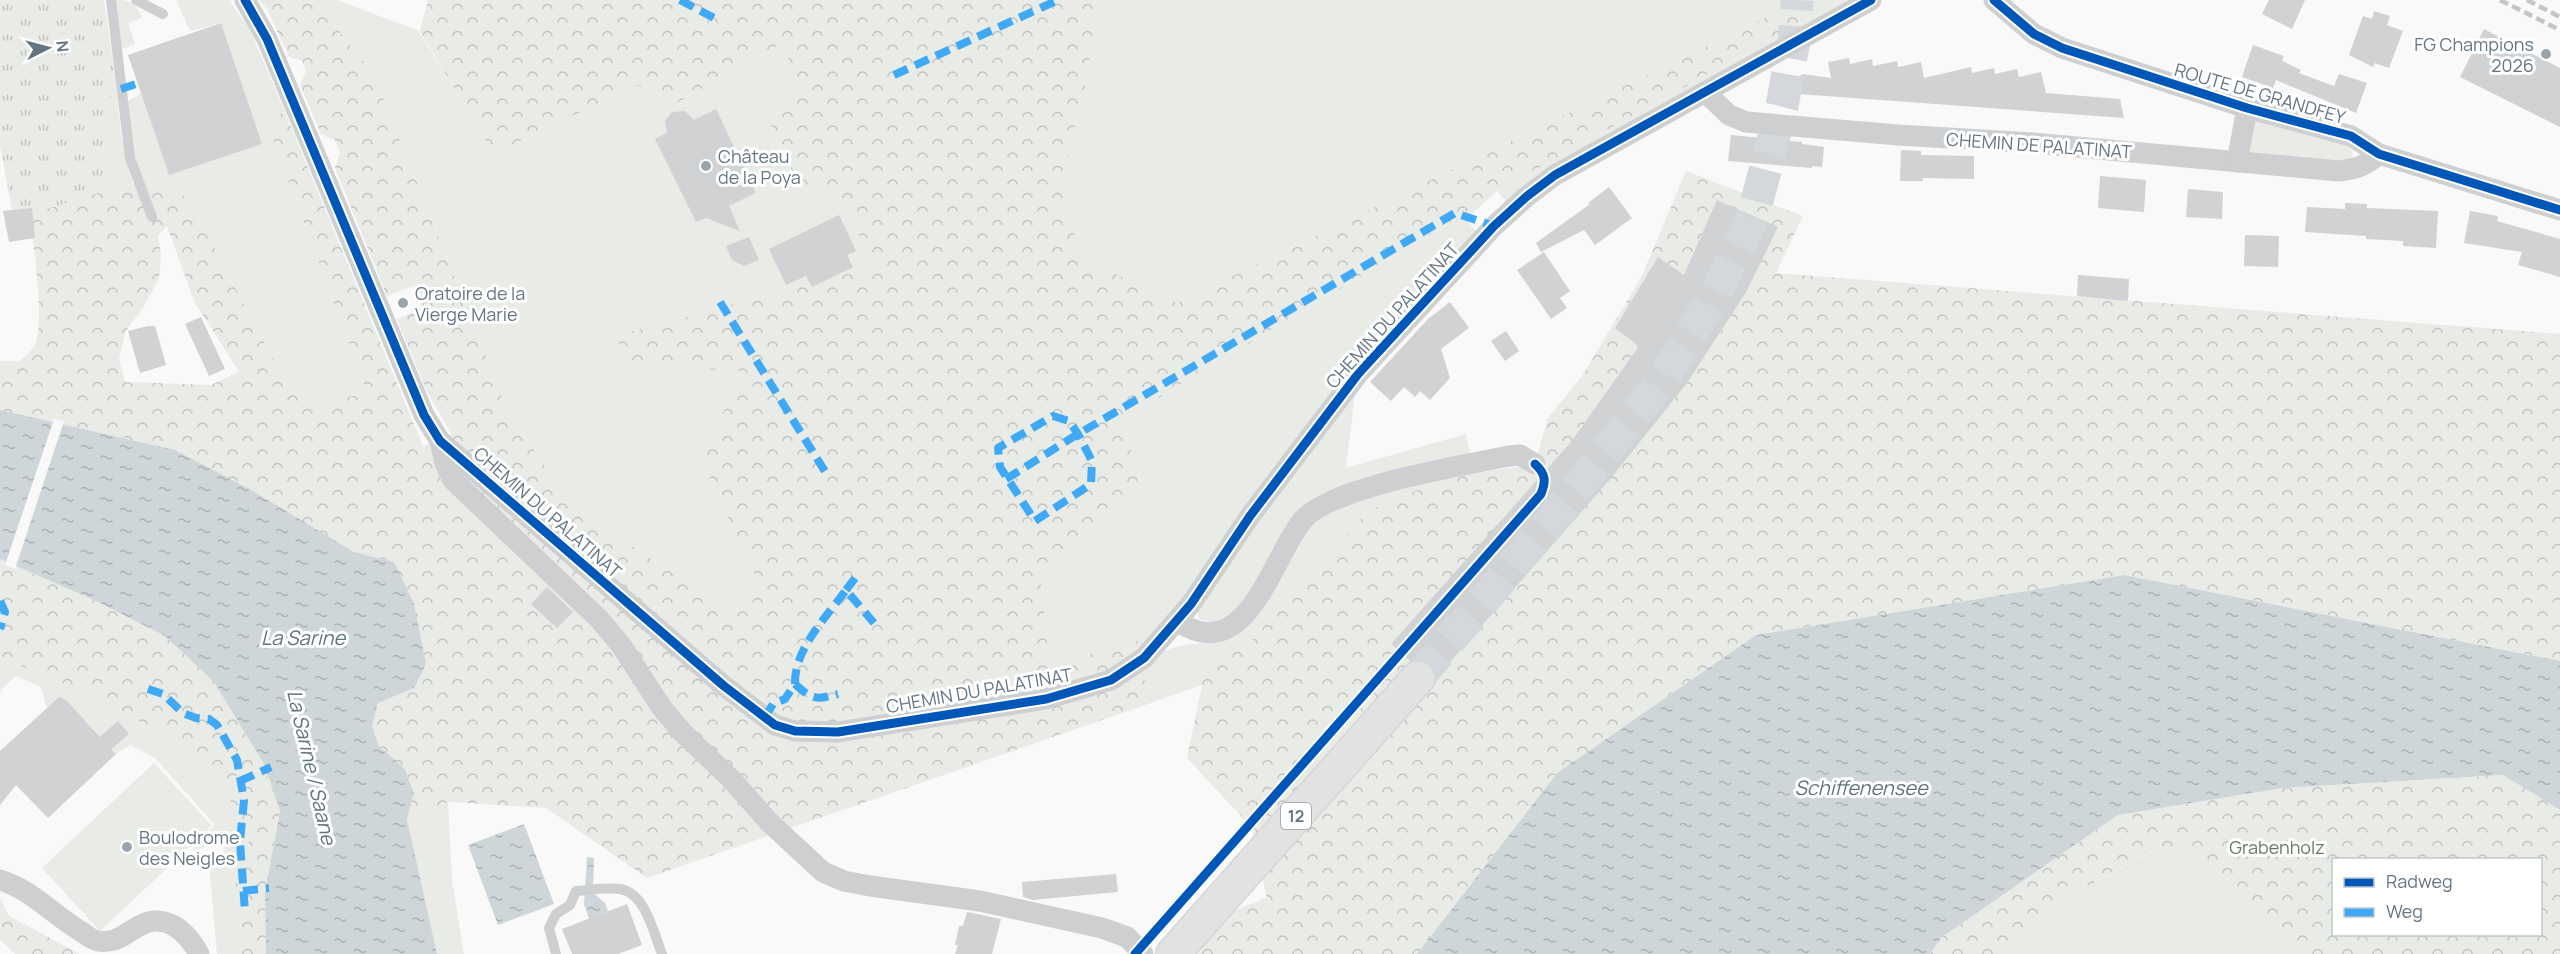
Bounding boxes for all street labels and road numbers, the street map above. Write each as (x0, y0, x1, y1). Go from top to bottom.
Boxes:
street label: ROUTE DE GRANDFEY (2172, 57, 2349, 129)
street label: CHEMIN DE PALATINAT (1945, 127, 2133, 163)
street label: CHEMIN DU PALATINAT (1320, 237, 1464, 393)
street label: CHEMIN DU PALATINAT (469, 441, 627, 583)
street label: CHEMIN DU PALATINAT (884, 662, 1074, 718)
road number: 12 (1281, 803, 1311, 829)

